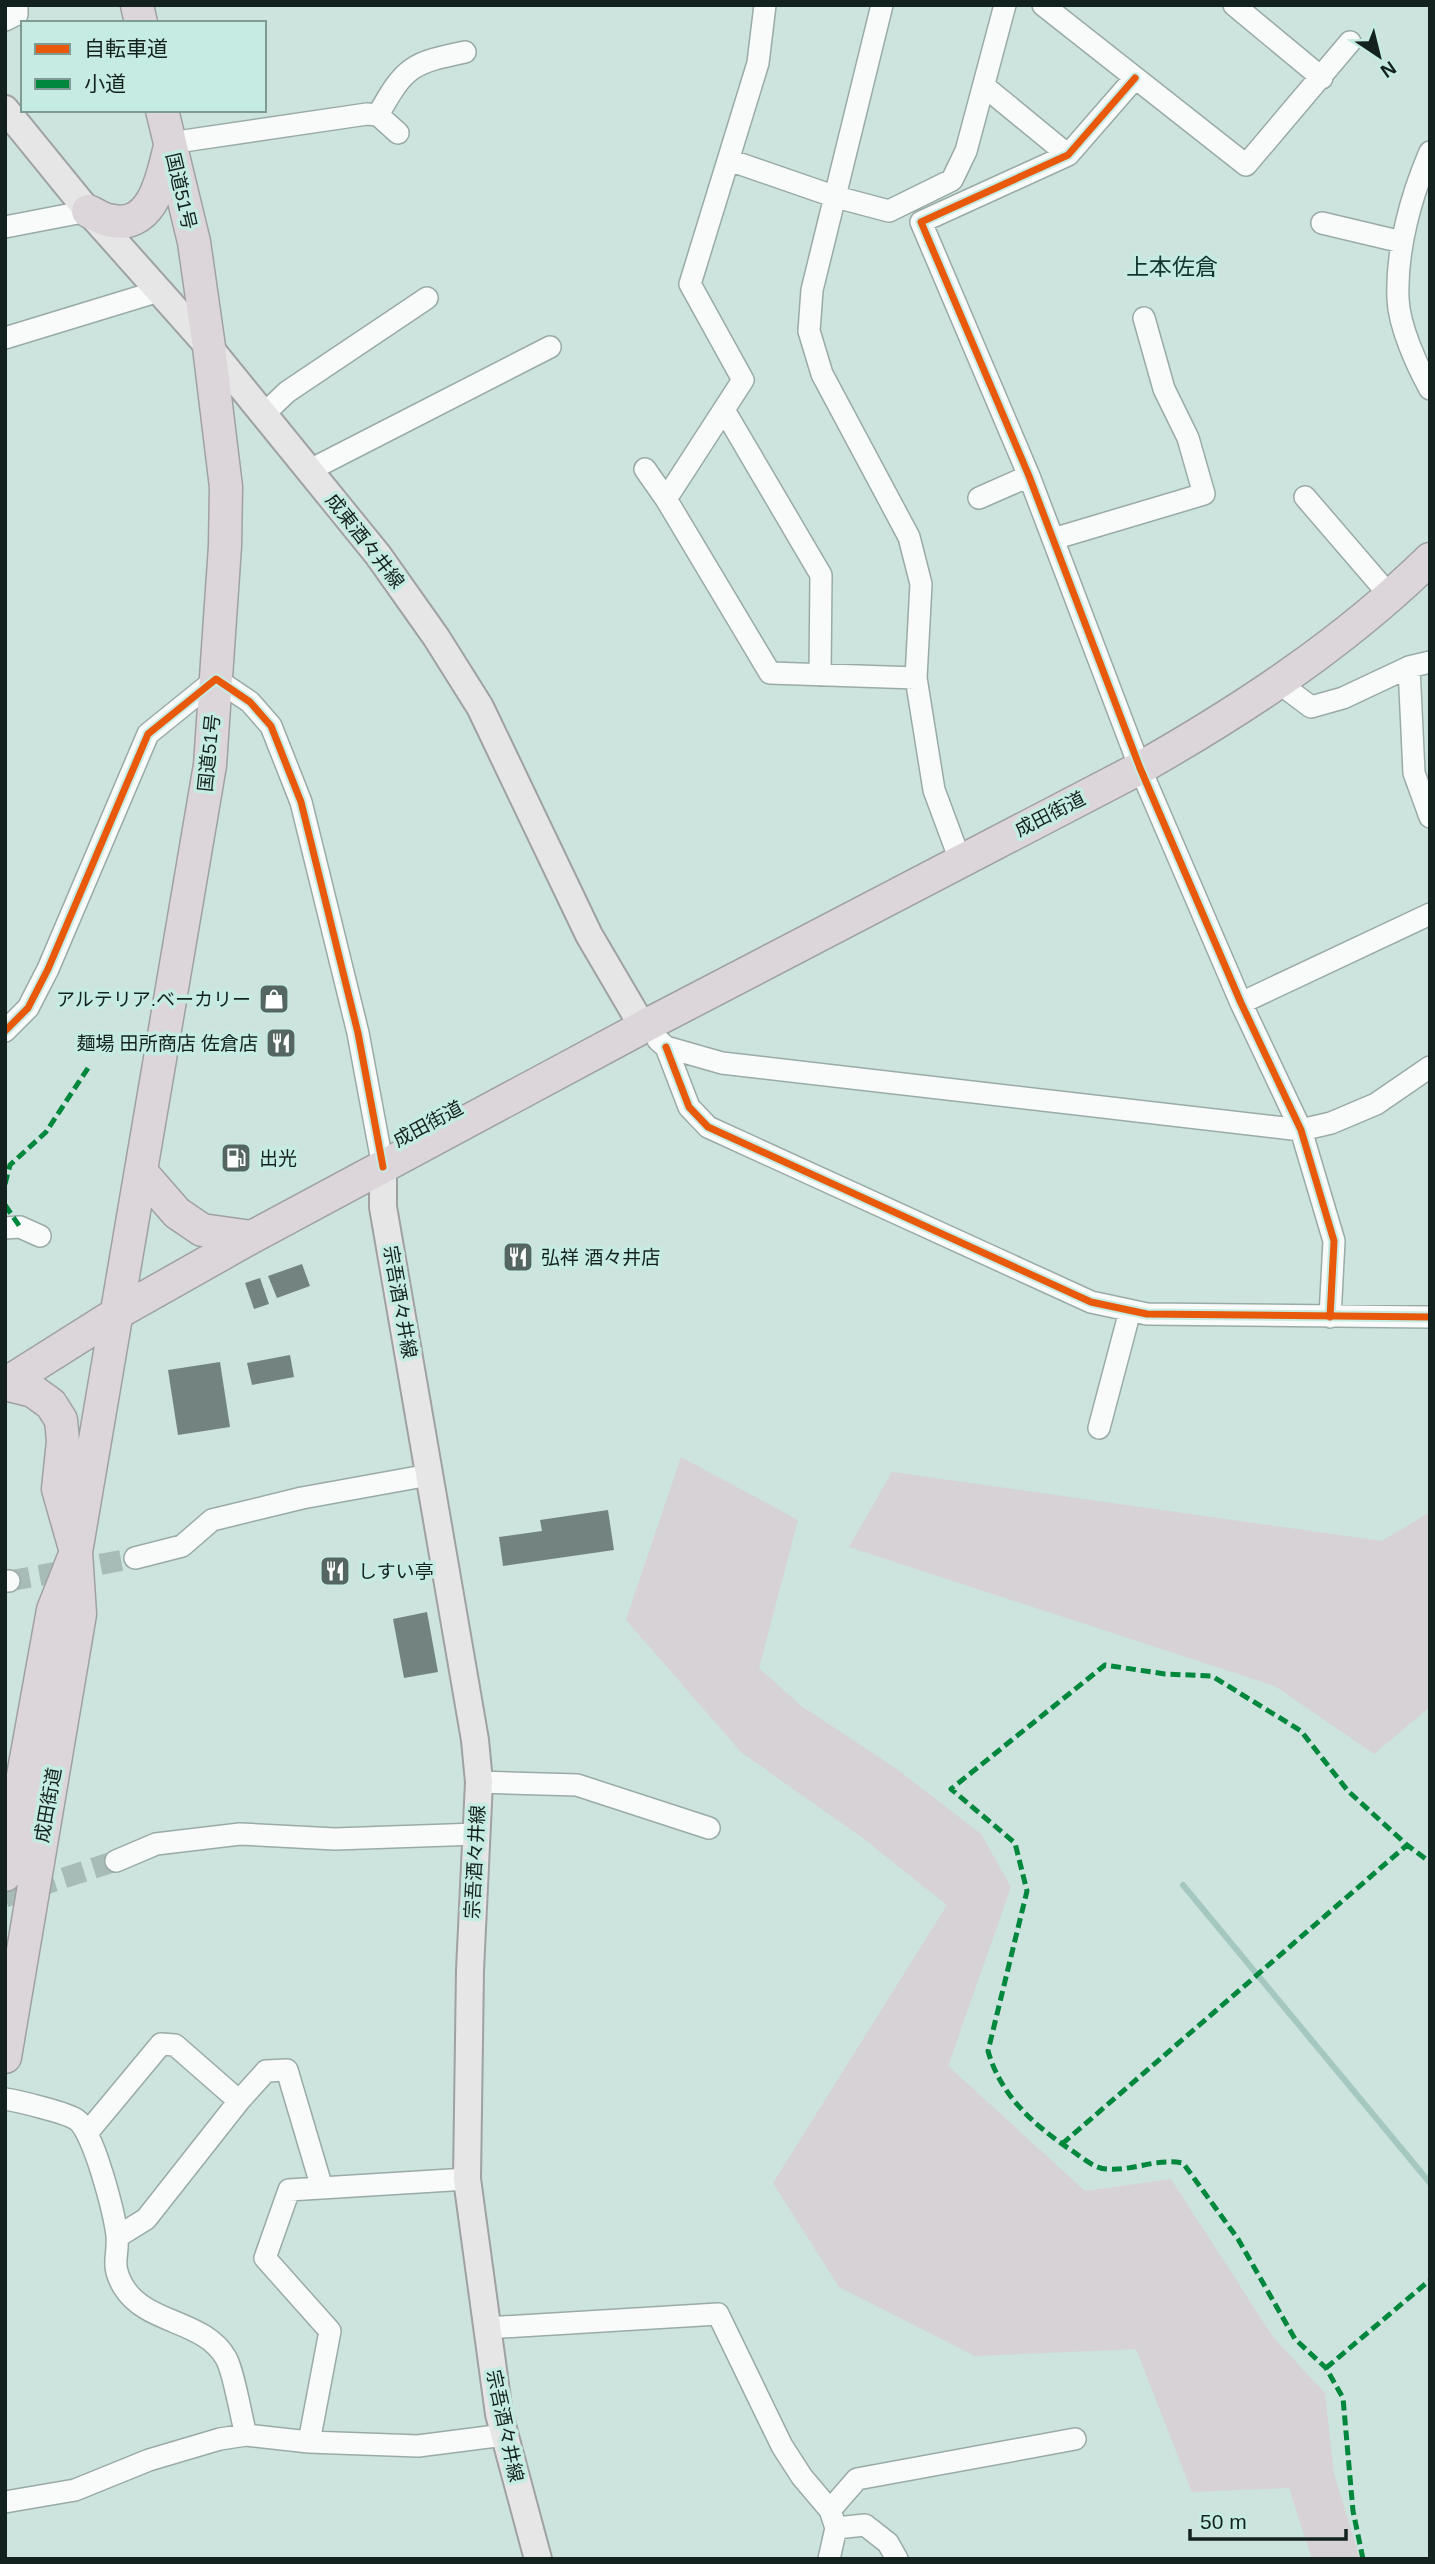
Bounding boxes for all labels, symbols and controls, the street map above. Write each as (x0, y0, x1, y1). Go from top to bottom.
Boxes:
legend (21, 21, 266, 112)
north arrow (1344, 21, 1414, 91)
text: 自転車道 (84, 37, 168, 60)
text: N (1377, 57, 1400, 82)
text: 小道 (84, 72, 126, 95)
street label: 国道51号 (162, 151, 200, 231)
district label: 上本佐倉 (1126, 254, 1218, 280)
street label: 成東酒々井線 (322, 490, 408, 592)
street label: 国道51号 (194, 713, 224, 793)
street label: 成田街道 (1011, 787, 1089, 841)
shop icon: アルテリア.ベーカリー (257, 982, 291, 1016)
place label: アルテリア.ベーカリー (56, 989, 251, 1010)
restaurant icon: 麺場 田所商店 佐倉店 (264, 1026, 298, 1060)
place label: 麺場 田所商店 佐倉店 (76, 1033, 258, 1054)
street label: 成田街道 (390, 1097, 466, 1151)
fuel station icon: 出光 (219, 1141, 253, 1175)
place label: 出光 (259, 1148, 297, 1169)
restaurant icon: 弘祥 酒々井店 (501, 1240, 535, 1274)
street label: 宗吾酒々井線 (380, 1244, 420, 1360)
place label: 弘祥 酒々井店 (541, 1247, 660, 1268)
restaurant icon: しすい亭 (318, 1554, 352, 1588)
place label: しすい亭 (358, 1561, 434, 1582)
street label: 成田街道 (31, 1766, 65, 1844)
street label: 宗吾酒々井線 (462, 1805, 488, 1919)
street label: 宗吾酒々井線 (483, 2368, 527, 2484)
scale bar (1190, 2498, 1346, 2542)
text: 50 m (1200, 2510, 1247, 2533)

